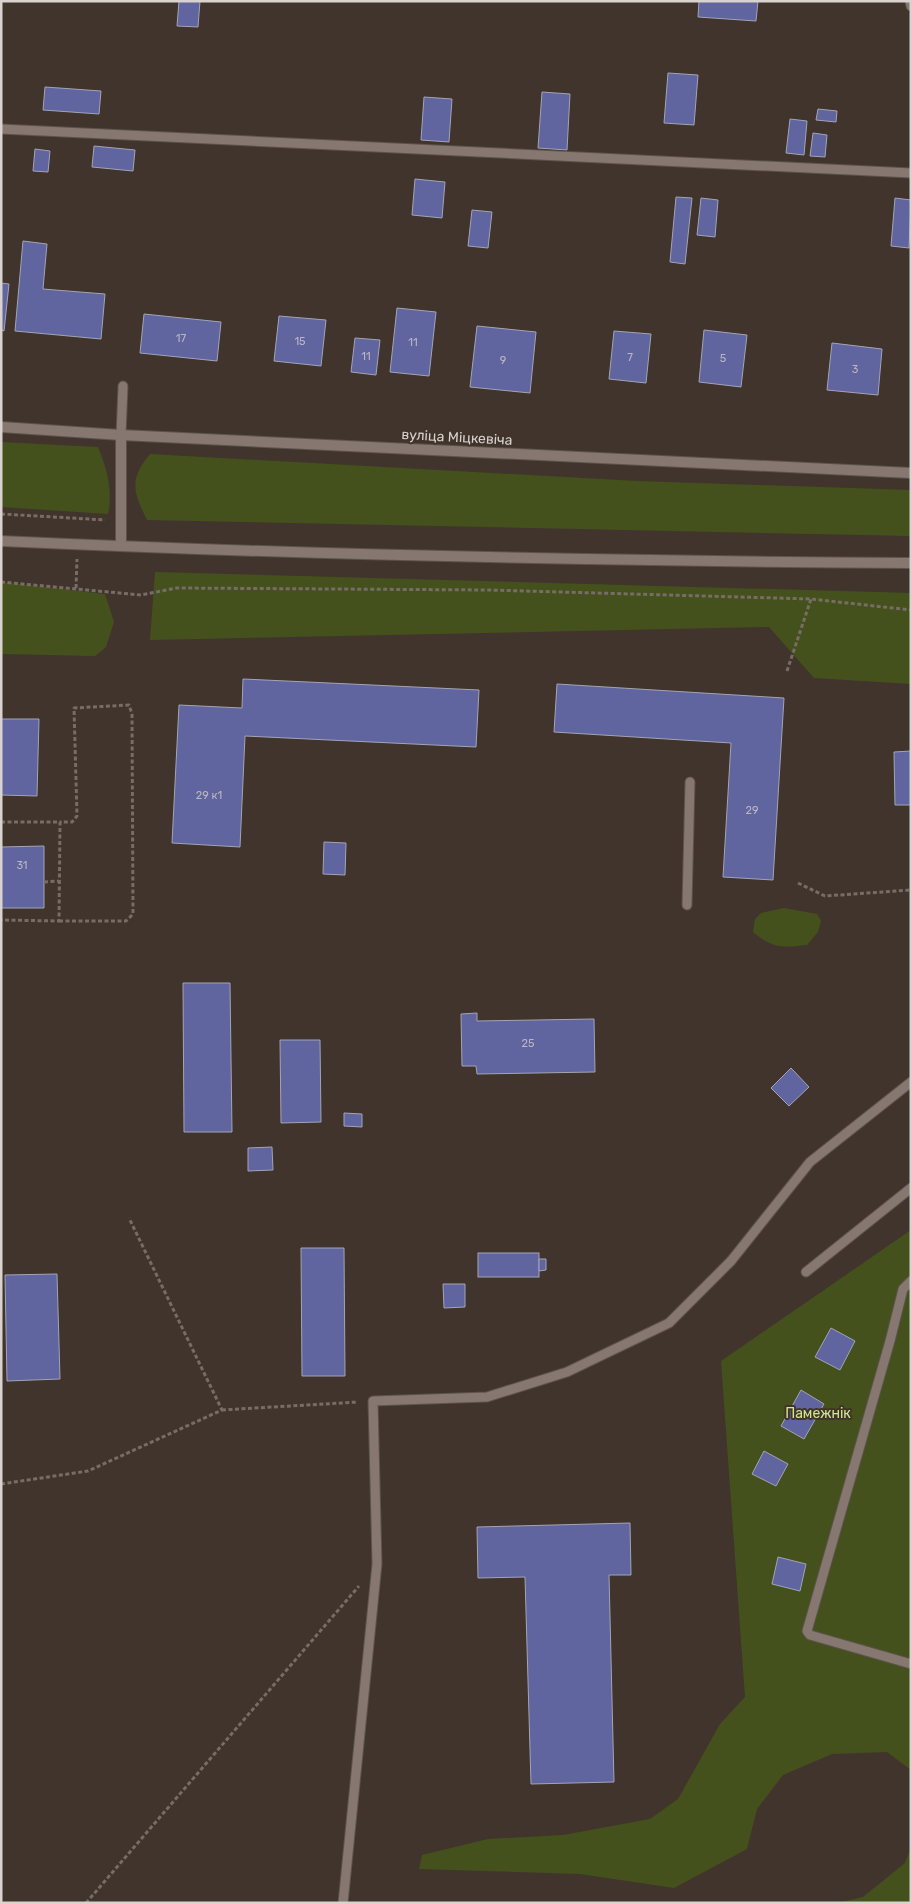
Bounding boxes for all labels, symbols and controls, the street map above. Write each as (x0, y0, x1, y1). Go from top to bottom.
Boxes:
house number: 17 (176, 332, 187, 345)
house number: 15 (294, 335, 306, 348)
house number: 11 (408, 336, 418, 349)
house number: 11 (361, 350, 371, 363)
house number: 7 (627, 351, 633, 364)
house number: 5 (720, 352, 727, 365)
house number: 9 (500, 354, 506, 367)
house number: 3 (852, 363, 859, 376)
street label: вуліца Міцкевіча (401, 426, 513, 449)
house number: 29 к1 (196, 789, 222, 802)
house number: 29 (746, 804, 758, 817)
house number: 31 (16, 859, 28, 872)
house number: 25 (522, 1037, 535, 1050)
park label: Памежнік (785, 1405, 851, 1422)

